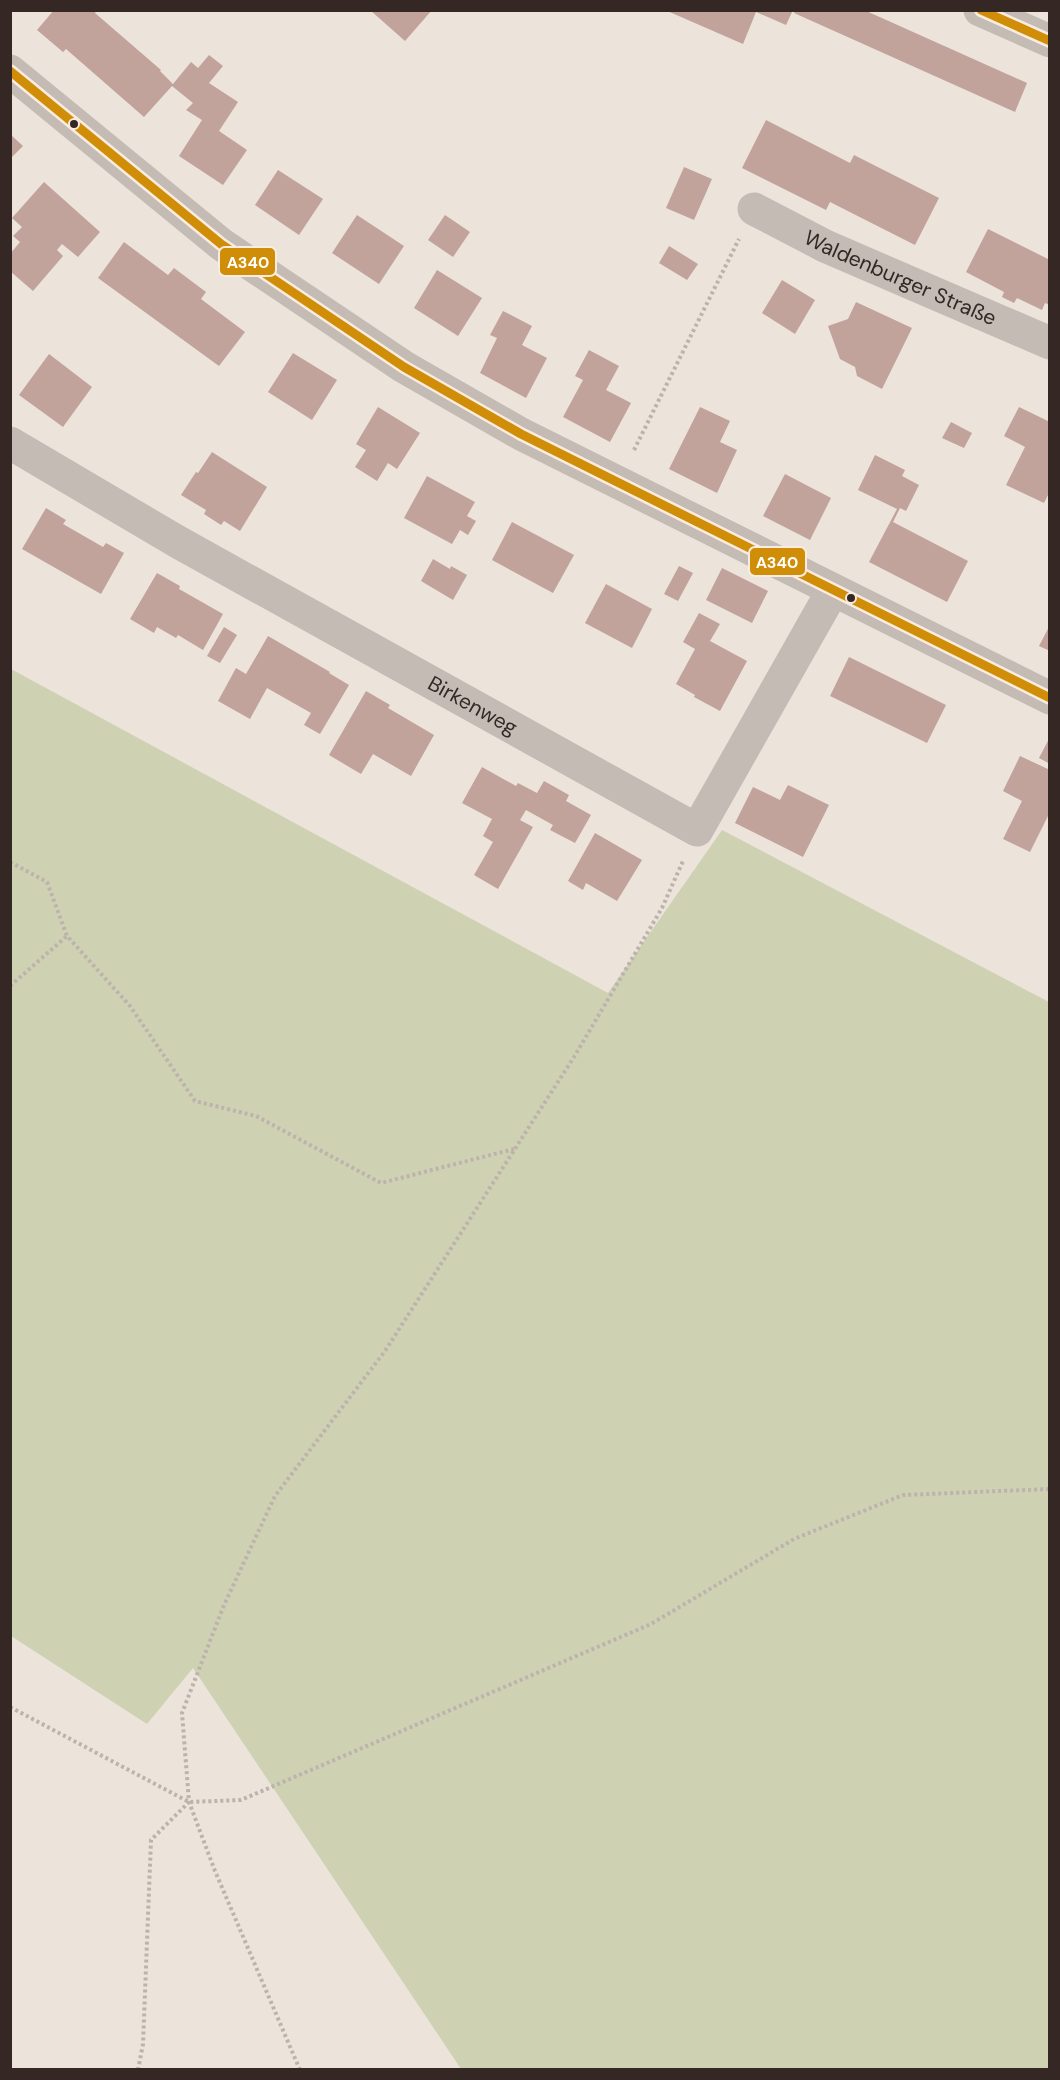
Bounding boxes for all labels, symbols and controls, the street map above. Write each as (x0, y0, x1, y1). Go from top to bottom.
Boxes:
unlabelled marker (68, 118, 80, 130)
street label: Waldenburger Straße (799, 224, 1001, 332)
line badge: A340 (219, 247, 276, 276)
text: A340 (227, 252, 269, 273)
line badge: A340 (749, 547, 806, 576)
text: A340 (756, 552, 798, 573)
unlabelled marker (845, 592, 857, 604)
street label: Birkenweg (423, 669, 523, 742)

